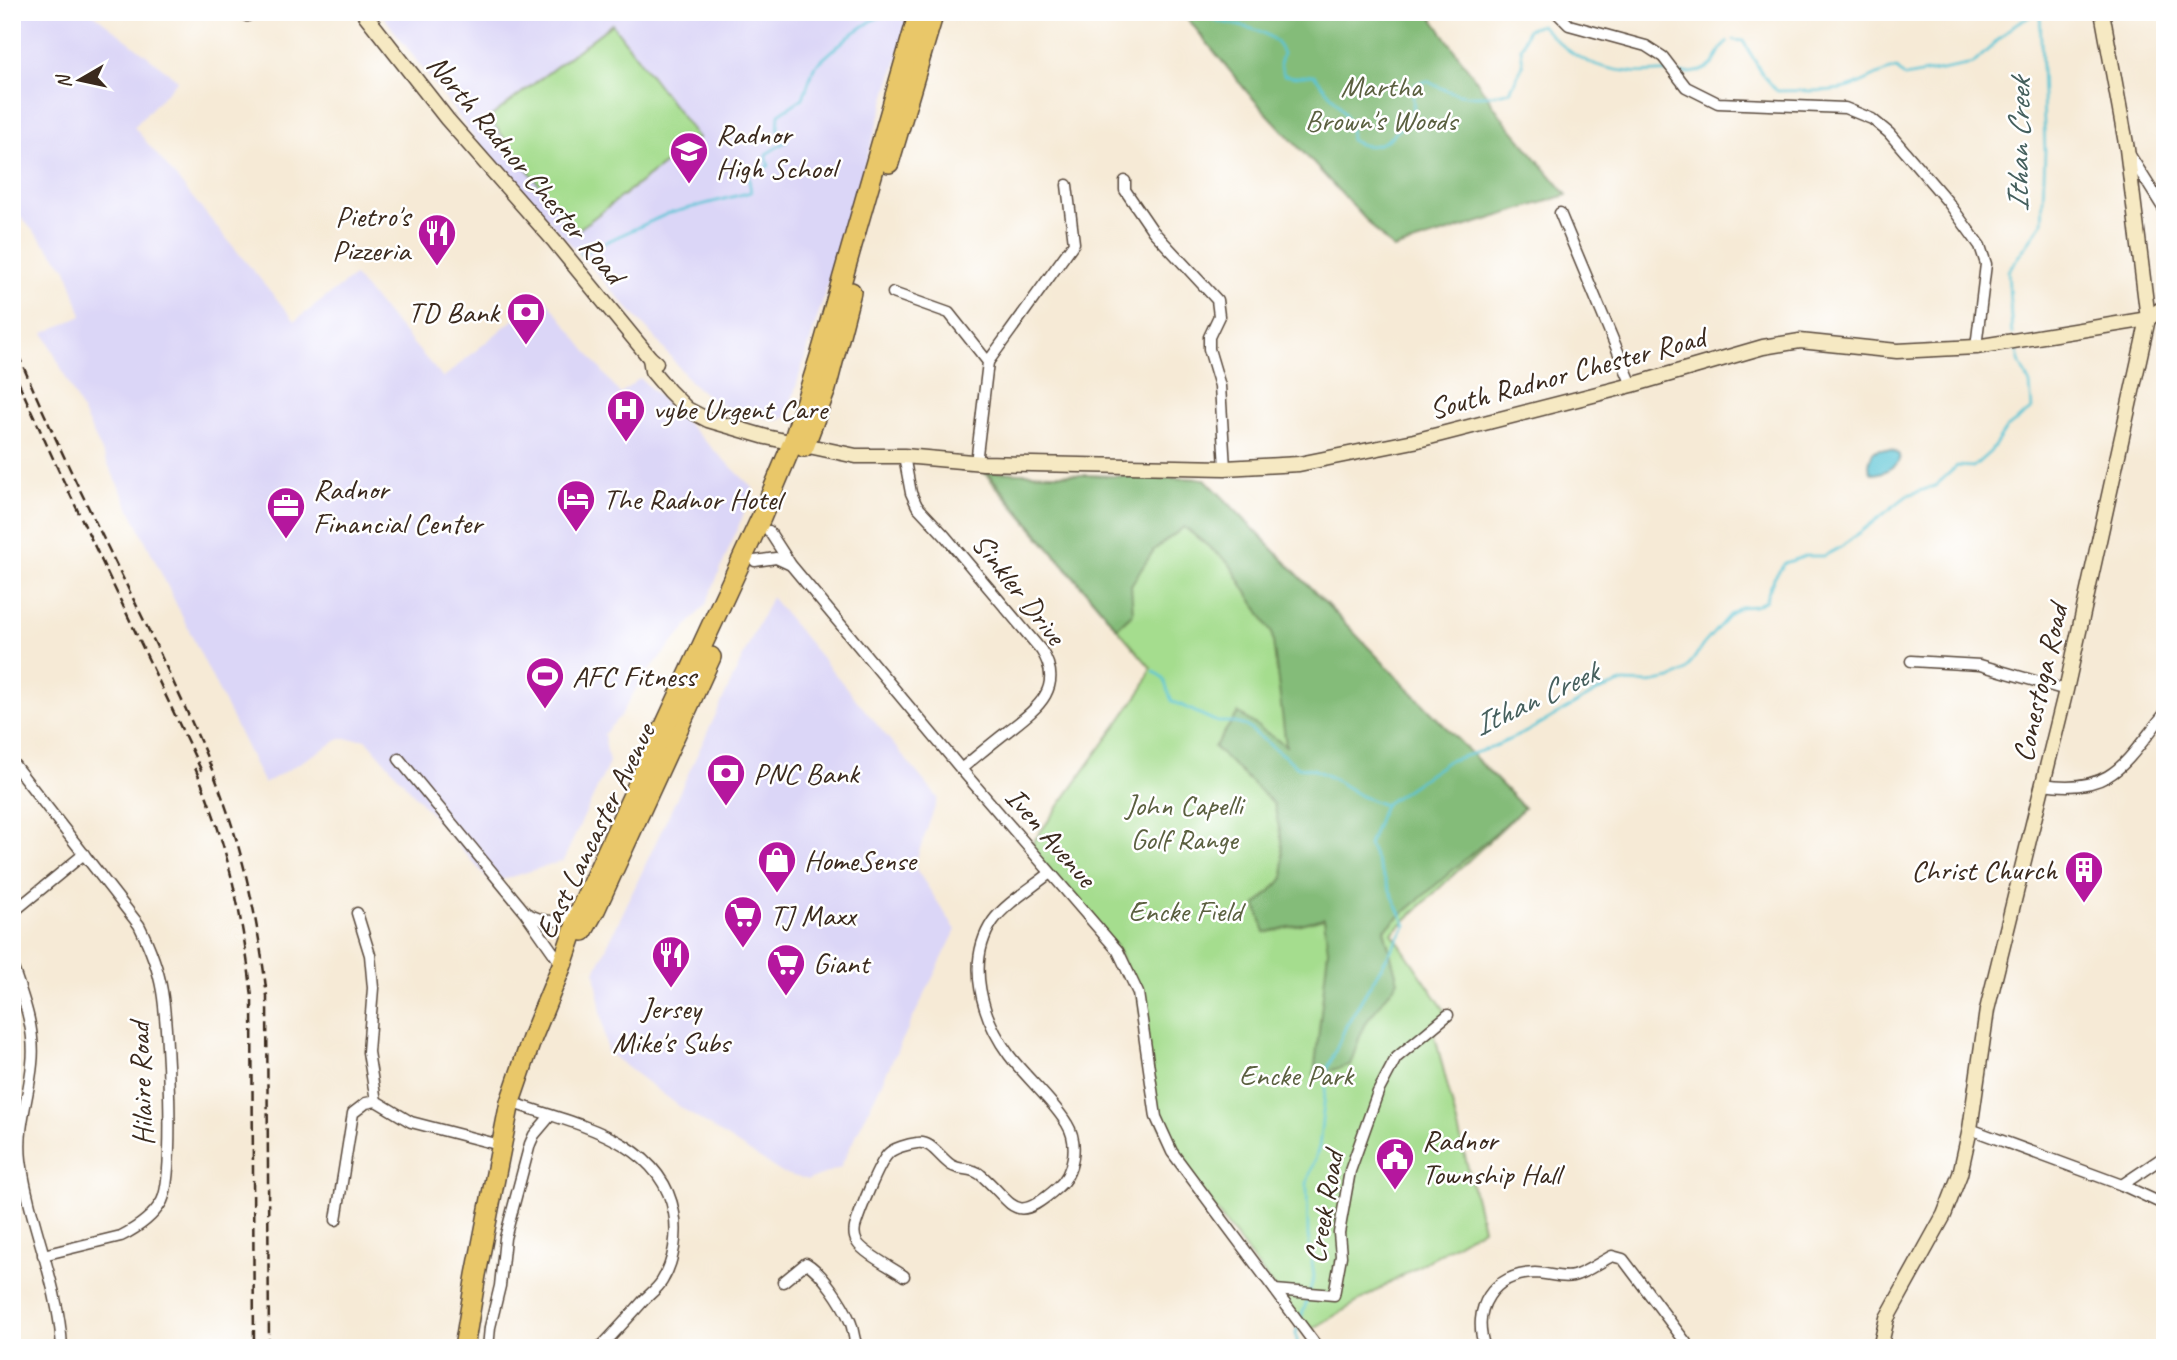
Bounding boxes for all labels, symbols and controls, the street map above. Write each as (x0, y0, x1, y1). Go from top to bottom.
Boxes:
north arrow (46, 46, 116, 116)
street label: North Radnor Chester Road (419, 46, 636, 295)
park label: Martha Brown's Woods (1305, 67, 1460, 139)
text: N (51, 72, 77, 90)
water label: Ithan Creek (1997, 73, 2040, 212)
place label: Radnor High School (716, 115, 841, 187)
school or university icon: Radnor High School (668, 130, 710, 185)
place label: Pietro's Pizzeria (332, 197, 413, 269)
restaurant icon: Pietro's Pizzeria (416, 212, 458, 267)
bank icon: TD Bank (505, 291, 547, 346)
place label: TD Bank (408, 293, 501, 331)
street label: South Radnor Chester Road (1425, 317, 1713, 428)
hospital icon: vybe Urgent Care (605, 388, 647, 443)
place label: vybe Urgent Care (653, 390, 829, 428)
place label: Radnor Financial Center (313, 470, 485, 542)
hotel icon: The Radnor Hotel (555, 478, 597, 533)
place label: The Radnor Hotel (603, 480, 786, 518)
office icon: Radnor Financial Center (265, 485, 307, 540)
street label: Sinkler Drive (964, 525, 1076, 654)
street label: Conestoga Road (2003, 597, 2077, 765)
water label: Ithan Creek (1466, 649, 1609, 745)
sports icon: AFC Fitness (524, 655, 566, 710)
place label: AFC Fitness (572, 657, 698, 695)
street label: East Lancaster Avenue (526, 715, 665, 945)
bank icon: PNC Bank (705, 752, 747, 807)
place label: PNC Bank (753, 754, 861, 792)
street label: Iven Avenue (997, 779, 1106, 897)
park label: John Capelli Golf Range (1123, 786, 1246, 858)
shop icon: HomeSense (756, 839, 798, 894)
place label: HomeSense (804, 841, 918, 879)
building icon: Christ Church (2063, 849, 2105, 904)
place label: Christ Church (1911, 851, 2058, 889)
park label: Encke Field (1128, 892, 1246, 930)
supermarket icon: TJ Maxx (722, 894, 764, 949)
place label: TJ Maxx (770, 896, 858, 934)
restaurant icon: Jersey Mike's Subs (650, 934, 692, 989)
supermarket icon: Giant (765, 942, 807, 997)
place label: Giant (813, 944, 872, 982)
place label: Jersey Mike's Subs (612, 989, 733, 1061)
street label: Hilaire Road (120, 1017, 162, 1147)
park label: Encke Park (1239, 1056, 1355, 1094)
place label: Radnor Township Hall (1422, 1121, 1565, 1193)
public building icon: Radnor Township Hall (1374, 1136, 1416, 1191)
street label: Creek Road (1295, 1144, 1353, 1266)

